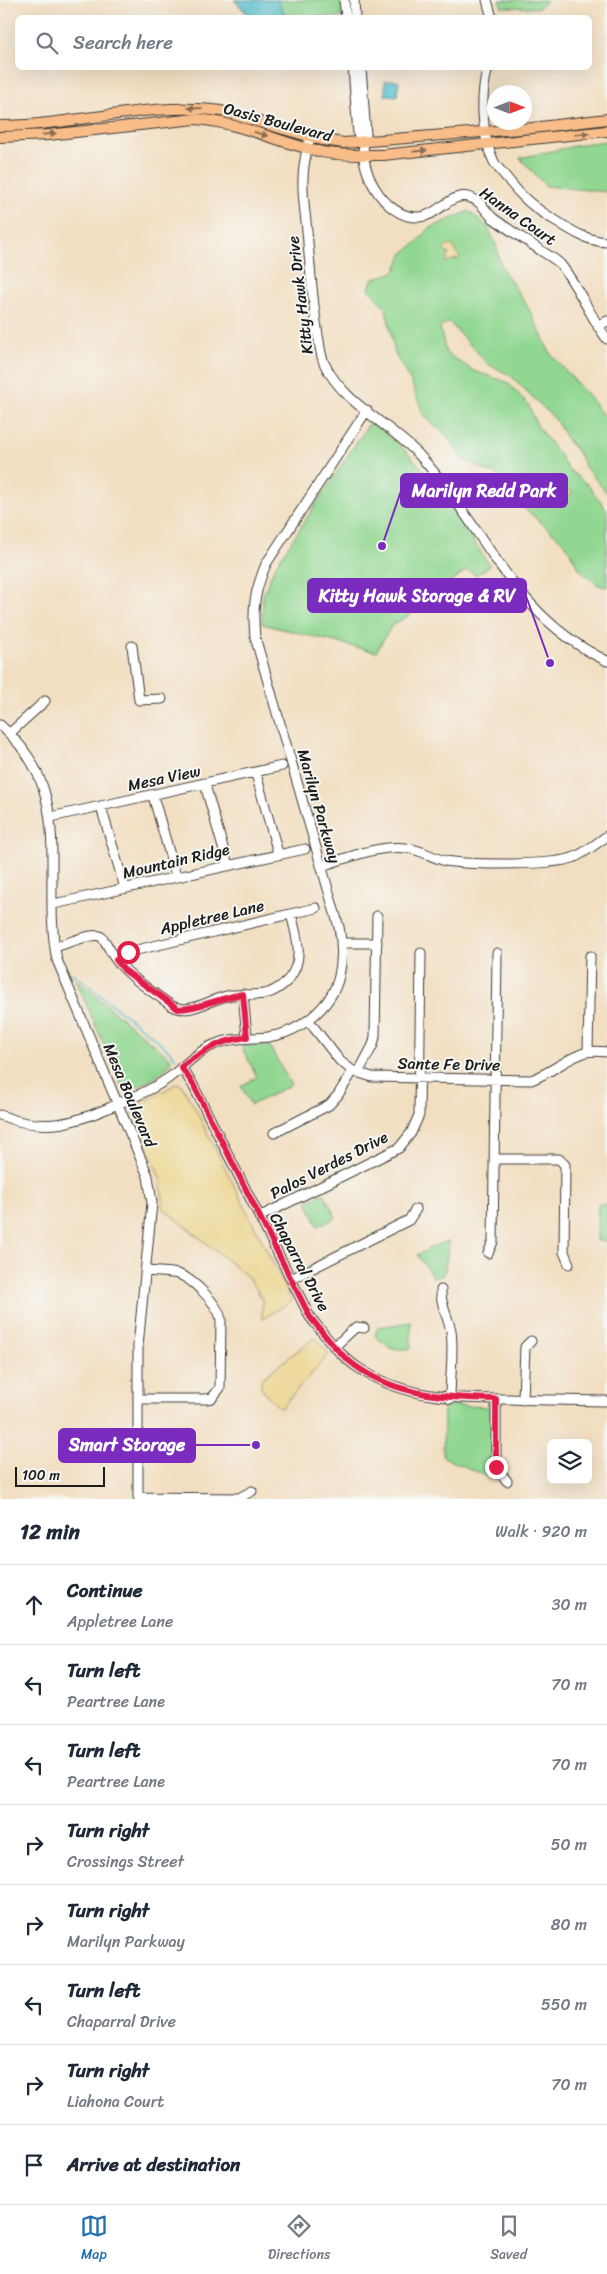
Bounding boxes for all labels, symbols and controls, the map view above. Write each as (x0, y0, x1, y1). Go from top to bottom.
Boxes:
search box (15, 15, 592, 70)
text: Search here (73, 26, 173, 59)
icon: search (33, 29, 61, 57)
north arrow (487, 85, 532, 130)
street label: Oasis Boulevard (220, 94, 337, 151)
one-way arrow (187, 104, 203, 112)
one-way arrow (41, 130, 57, 138)
one-way arrow (253, 130, 268, 138)
one-way arrow (574, 130, 590, 138)
one-way arrow (412, 147, 428, 155)
street label: Hanna Court (473, 179, 563, 253)
street label: Kitty Hawk Drive (278, 234, 322, 356)
callout: Marilyn Redd Park (401, 474, 567, 507)
text: Marilyn Redd Park (411, 475, 557, 507)
callout: Kitty Hawk Storage & RV (308, 579, 526, 612)
text: Kitty Hawk Storage & RV (318, 580, 517, 612)
street label: Marilyn Parkway (289, 745, 349, 867)
street label: Mesa View (125, 756, 203, 800)
street label: Mountain Ridge (120, 835, 233, 887)
street label: Appletree Lane (156, 891, 267, 943)
route start (117, 941, 140, 964)
street label: Mesa Boulevard (95, 1038, 166, 1153)
street label: Sante Fe Drive (397, 1049, 501, 1079)
street label: Palos Verdes Drive (265, 1123, 394, 1207)
street label: Chaparral Drive (262, 1207, 338, 1317)
callout: Smart Storage (59, 1429, 195, 1462)
text: Smart Storage (68, 1429, 186, 1461)
map controls (547, 1439, 592, 1484)
button: layers (547, 1439, 592, 1484)
route end (485, 1456, 508, 1479)
text: 100 m (22, 1463, 60, 1488)
scale bar (15, 1464, 105, 1487)
text: 12 min (20, 1513, 80, 1551)
text: Walk · 920 m (495, 1517, 587, 1546)
text: Continue (67, 1574, 143, 1607)
text: 30 m (552, 1590, 587, 1619)
icon: ahead (20, 1591, 48, 1619)
text: Appletree Lane (67, 1607, 173, 1636)
text: Turn left (67, 1654, 140, 1687)
text: 70 m (551, 1670, 587, 1699)
icon: left (20, 1671, 48, 1699)
text: Peartree Lane (67, 1687, 165, 1716)
text: Turn left (67, 1734, 140, 1767)
text: 70 m (551, 1750, 587, 1779)
icon: left (20, 1751, 48, 1779)
text: Peartree Lane (67, 1767, 165, 1796)
text: Turn right (67, 1814, 149, 1847)
text: 50 m (551, 1830, 587, 1859)
icon: right (20, 1831, 48, 1859)
text: Crossings Street (67, 1847, 184, 1876)
text: Turn right (67, 1894, 149, 1927)
text: 80 m (551, 1910, 587, 1939)
icon: right (20, 1911, 48, 1939)
text: Marilyn Parkway (67, 1927, 185, 1956)
text: Turn left (67, 1974, 140, 2007)
text: 550 m (541, 1990, 587, 2019)
icon: left (20, 1991, 48, 2019)
text: Chaparral Drive (67, 2007, 176, 2036)
text: Turn right (67, 2054, 149, 2087)
text: 70 m (551, 2070, 587, 2099)
icon: right (20, 2071, 48, 2099)
text: Liahona Court (67, 2087, 164, 2116)
text: Arrive at destination (67, 2148, 240, 2181)
icon: arrive (20, 2151, 48, 2179)
tab: Map (80, 2212, 108, 2267)
tab: Directions (268, 2212, 330, 2267)
tab: Saved (490, 2212, 527, 2267)

